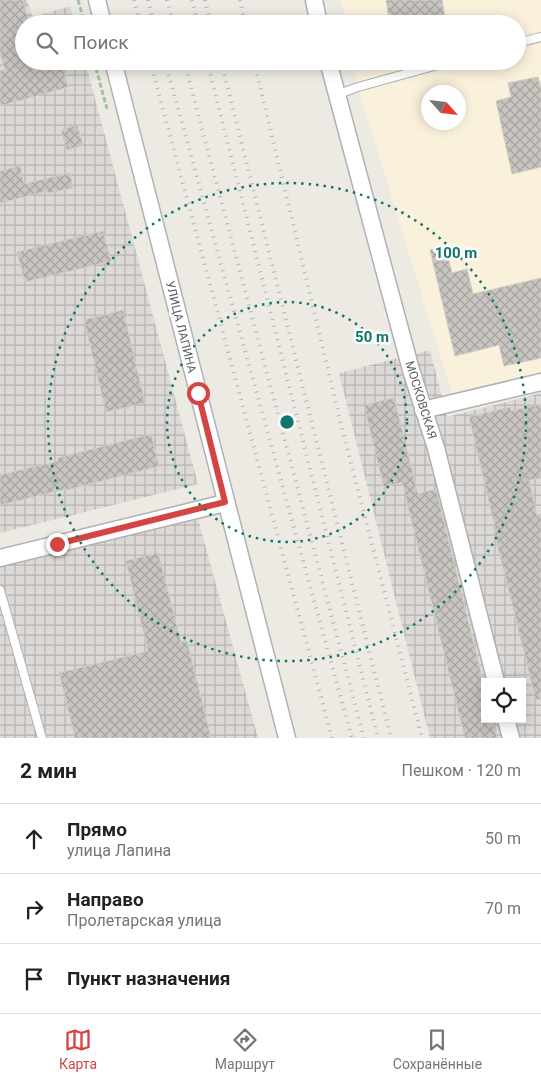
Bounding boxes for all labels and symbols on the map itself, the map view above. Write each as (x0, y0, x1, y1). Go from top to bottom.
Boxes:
north arrow (421, 85, 466, 130)
text: 100 m (435, 244, 477, 262)
street label: УЛИЦА ЛАПИНА (163, 280, 199, 374)
text: 50 m (355, 328, 389, 346)
street label: МОСКОВСКАЯ (402, 359, 440, 441)
route start (187, 382, 210, 405)
centre of rings (278, 413, 296, 431)
route end (46, 533, 69, 556)

